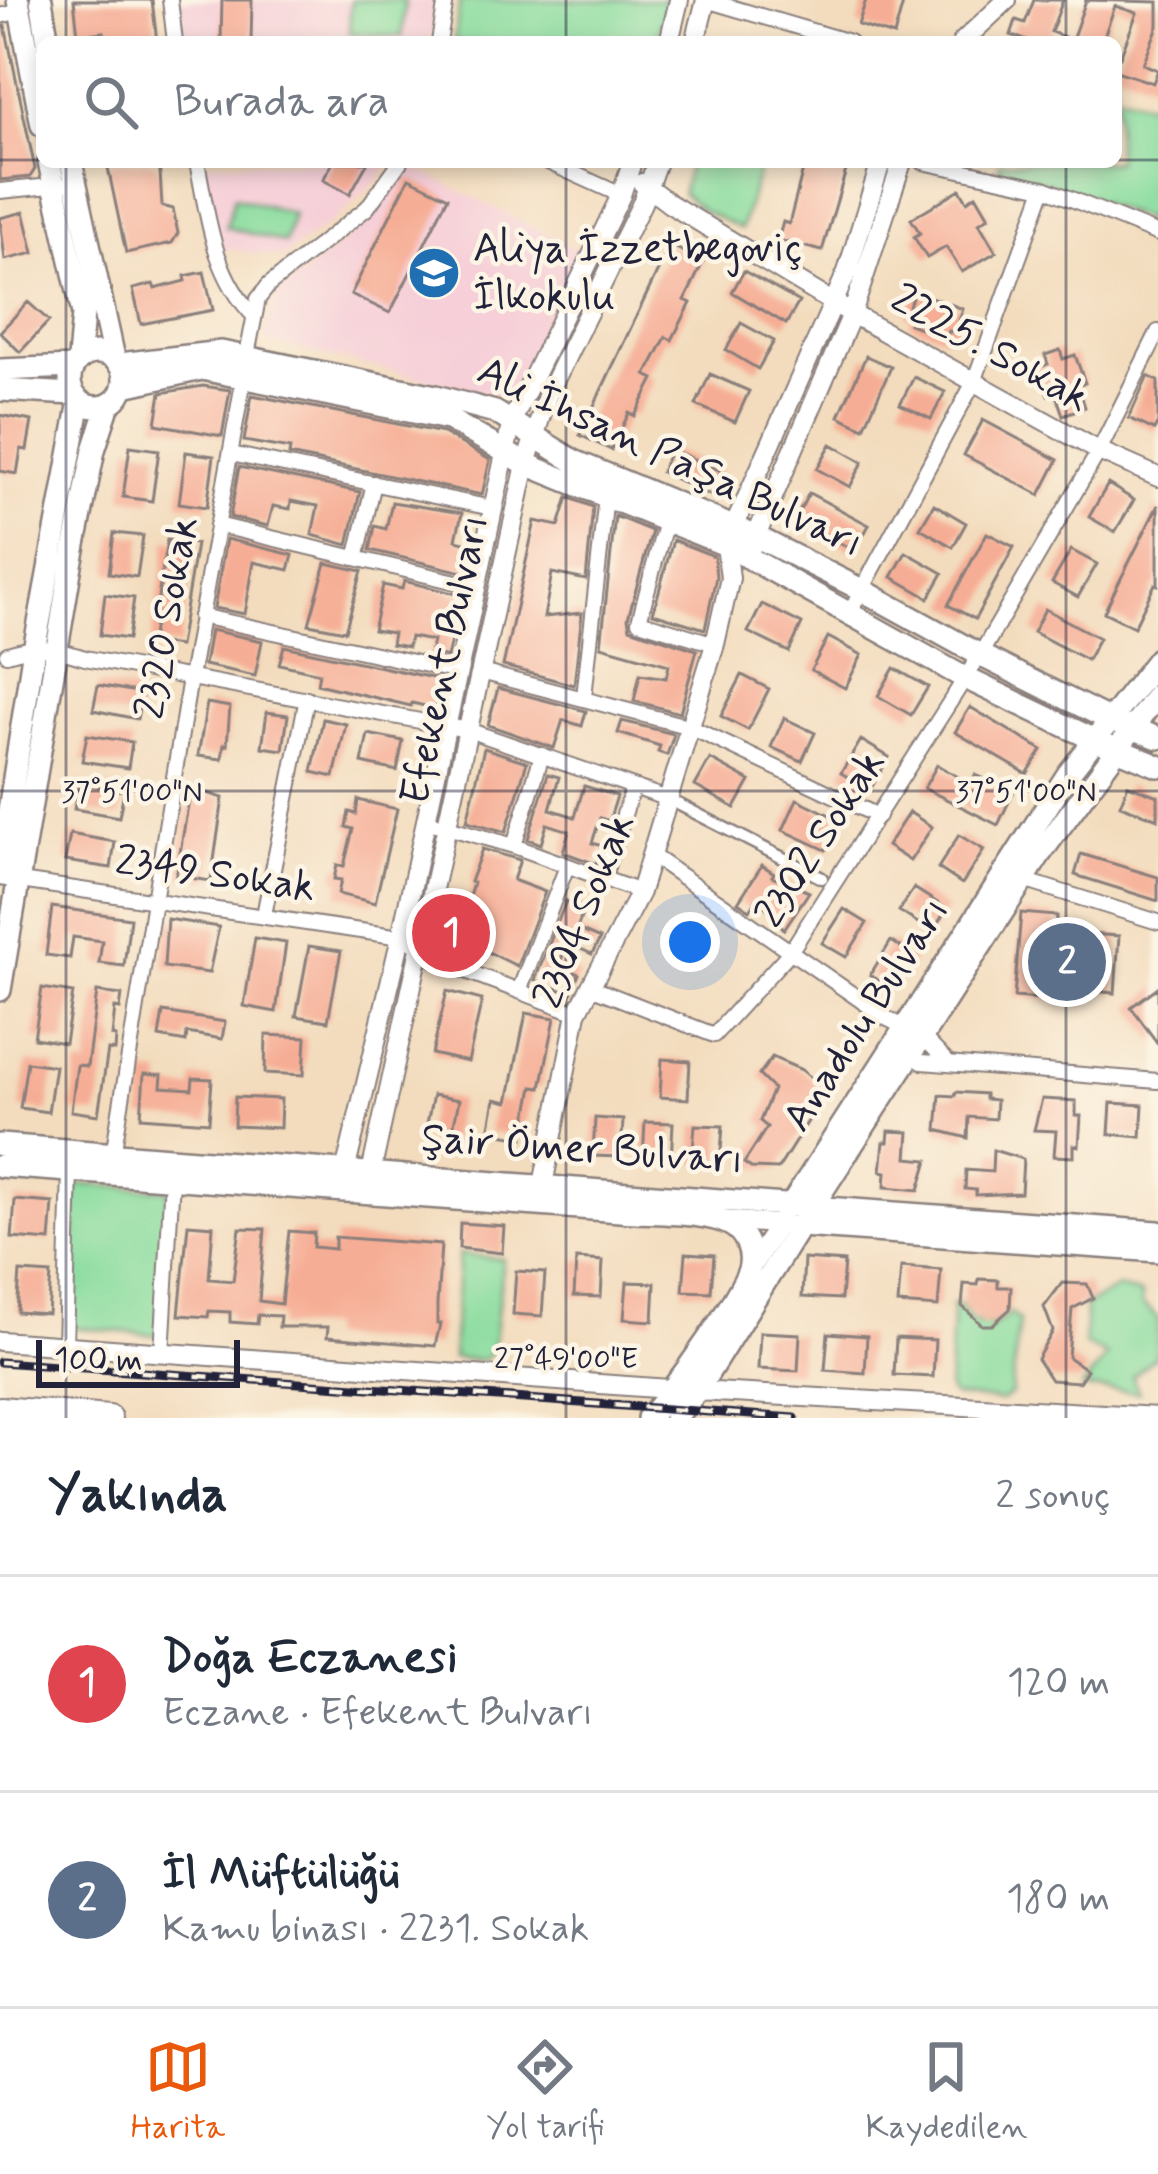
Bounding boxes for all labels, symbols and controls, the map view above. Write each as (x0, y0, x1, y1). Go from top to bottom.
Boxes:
search box (36, 36, 1122, 168)
icon: search (78, 69, 144, 135)
text: Burada ara (174, 73, 389, 132)
place label: Aliya İzzetbegoviç İlkokulu (473, 222, 802, 325)
school or university icon: Aliya İzzetbegoviç İlkokulu (406, 245, 462, 301)
street label: 2225. Sokak (881, 272, 1099, 426)
street label: Ali İhsan Paşa Bulvarı (468, 344, 872, 572)
street label: Efekent Bulvarı (388, 510, 504, 810)
street label: 2320 Sokak (123, 513, 213, 723)
street label: 2302 Sokak (743, 739, 899, 939)
text: 37°51'00"N (62, 773, 202, 812)
text: 37°51'00"N (956, 773, 1096, 812)
street label: 2304 Sokak (521, 805, 649, 1017)
street label: 2349 Sokak (111, 834, 319, 916)
street label: Anadolu Bulvarı (771, 887, 963, 1143)
pin: 1 (412, 888, 490, 978)
your location (660, 912, 720, 972)
pin: 2 (1028, 917, 1106, 1007)
street label: Şair Ömer Bulvarı (419, 1111, 745, 1189)
scale bar (36, 1334, 240, 1387)
text: 100 m (54, 1339, 143, 1383)
text: 27°49'00"E (494, 1340, 638, 1379)
text: Yakında (48, 1463, 228, 1529)
text: 2 sonuç (995, 1471, 1110, 1522)
text: Doğa Eczanesi (162, 1629, 457, 1688)
text: 1 (78, 1658, 96, 1709)
text: 120 m (1007, 1658, 1110, 1709)
text: Eczane · Efekent Bulvarı (162, 1688, 593, 1739)
text: İl Müftülüğü (162, 1845, 399, 1904)
text: 2 (77, 1874, 97, 1925)
text: 180 m (1006, 1874, 1110, 1925)
text: Kamu binası · 2231. Sokak (162, 1904, 589, 1955)
tab: Harita (131, 2034, 225, 2150)
tab: Yol tarifi (486, 2034, 604, 2150)
tab: Kaydedilen (865, 2034, 1027, 2150)

